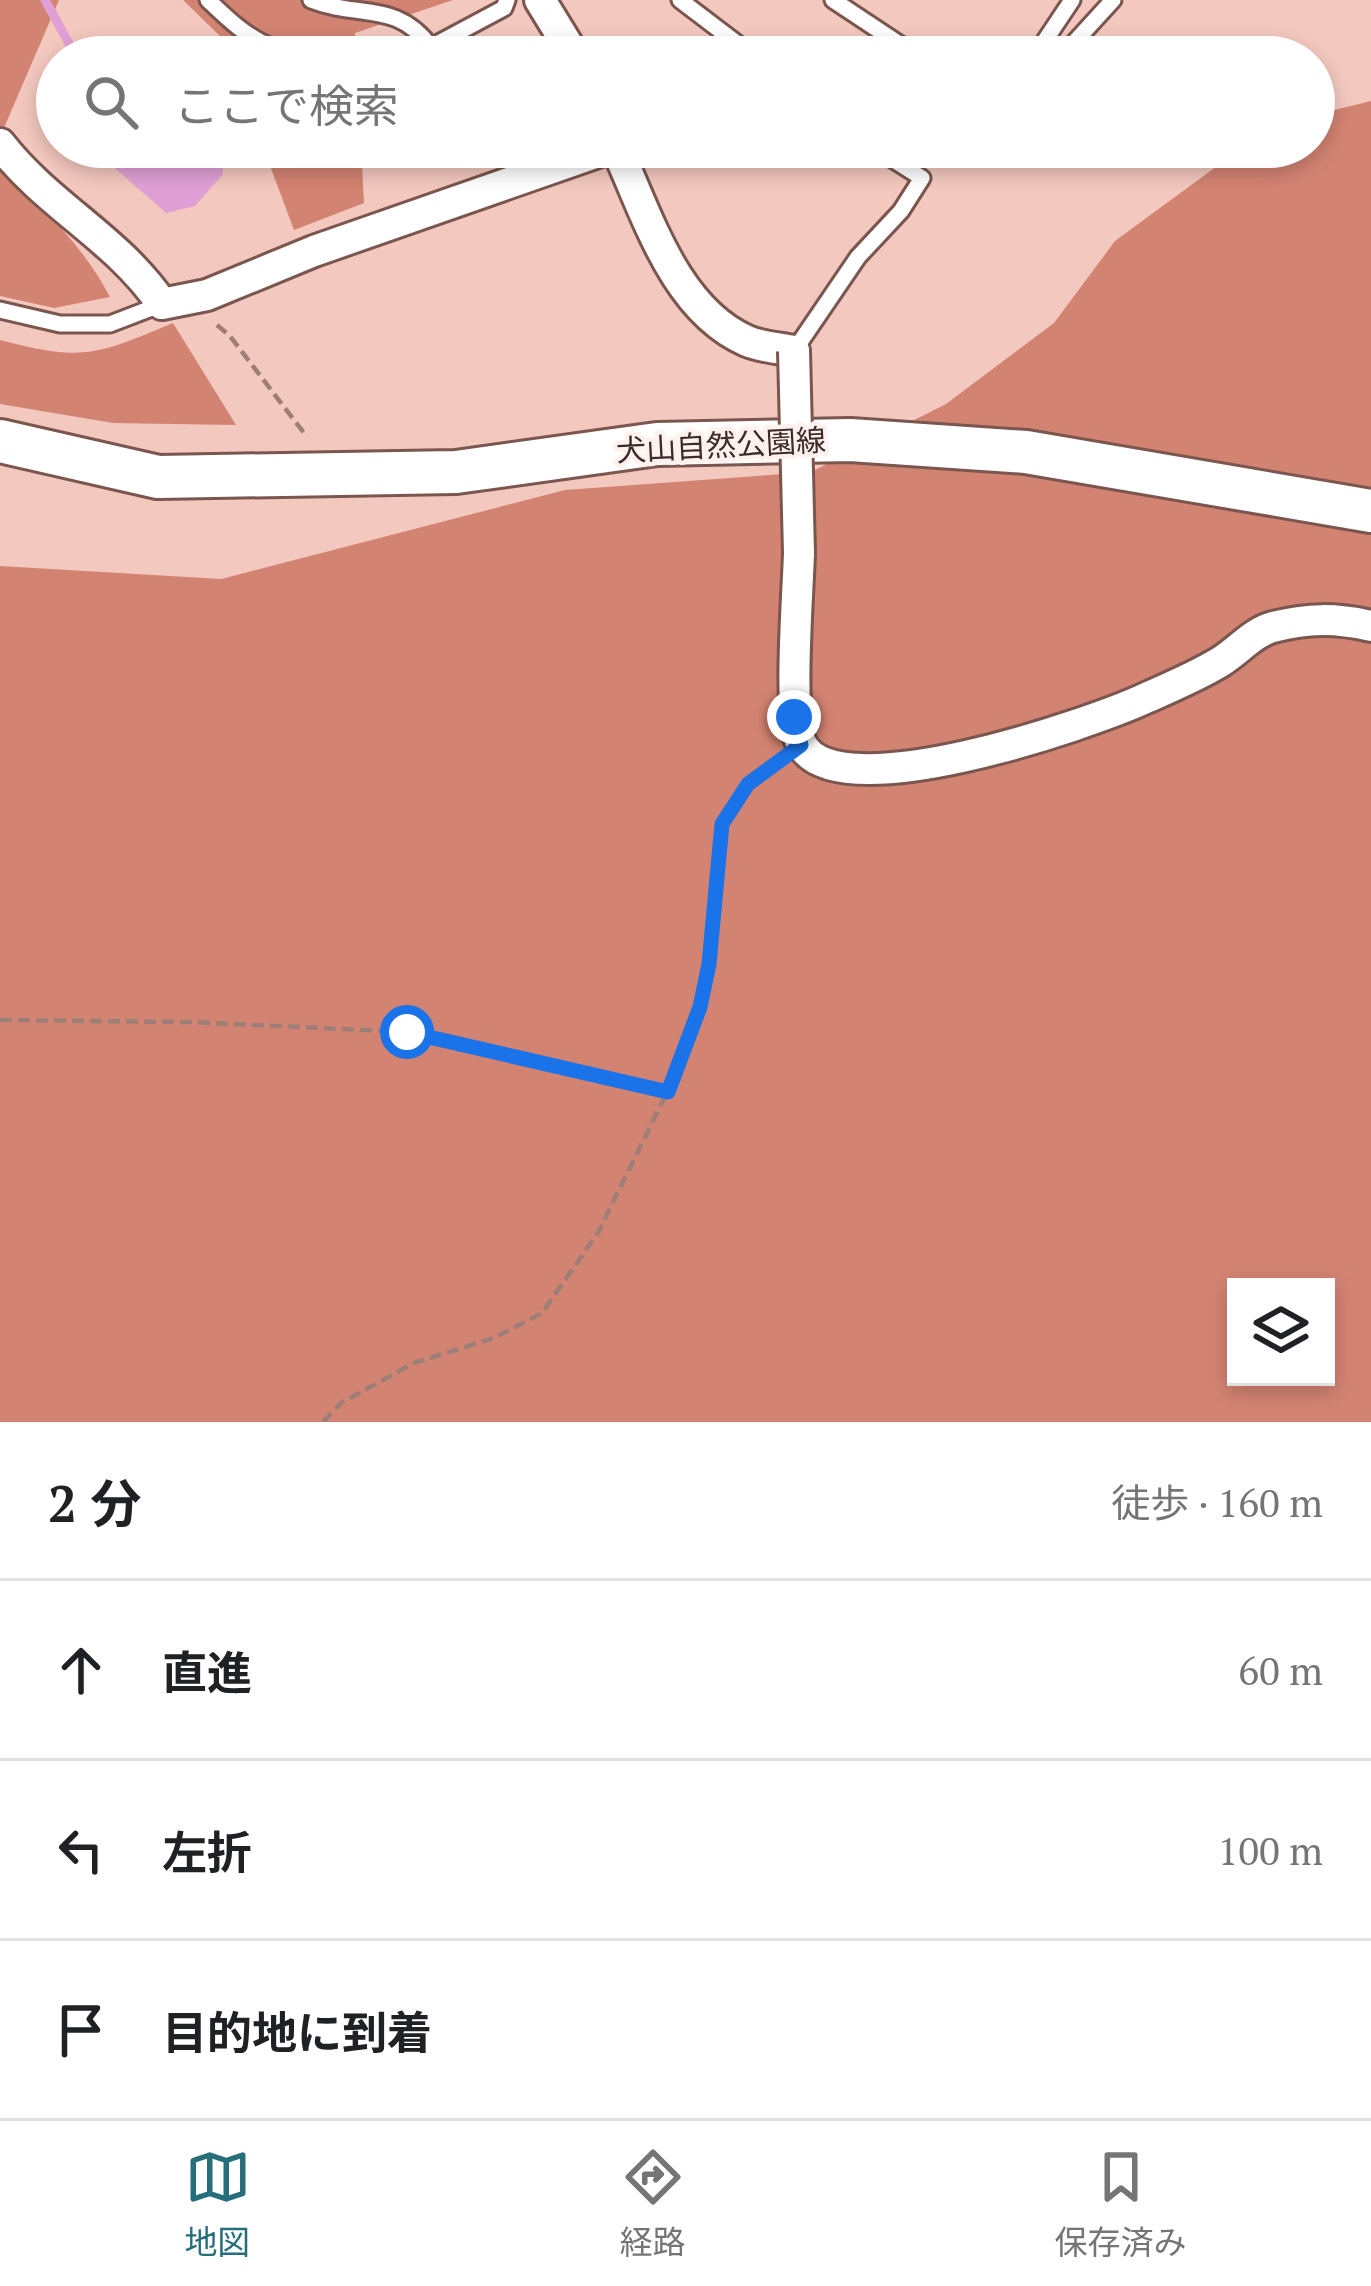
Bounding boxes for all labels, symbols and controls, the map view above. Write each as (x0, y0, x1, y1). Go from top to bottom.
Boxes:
search box (36, 36, 1335, 168)
icon: search (78, 69, 144, 135)
text: ここで検索 (174, 75, 399, 135)
street label: 犬山自然公園線 (615, 420, 827, 470)
route end (767, 690, 821, 744)
route start (380, 1005, 434, 1059)
map controls (1227, 1278, 1335, 1386)
button: layers (1227, 1278, 1335, 1386)
text: 2 分 (48, 1469, 142, 1537)
text: 徒歩 · 160 m (1111, 1476, 1323, 1528)
icon: ahead (48, 1637, 114, 1703)
text: 直進 (162, 1642, 252, 1702)
text: 60 m (1238, 1644, 1323, 1696)
icon: left (48, 1817, 114, 1883)
text: 左折 (162, 1822, 252, 1882)
text: 100 m (1218, 1824, 1323, 1876)
icon: arrive (48, 1997, 114, 2063)
text: 目的地に到着 (162, 2002, 432, 2062)
tab: 地図 (185, 2144, 251, 2264)
tab: 経路 (620, 2144, 686, 2264)
tab: 保存済み (1055, 2144, 1187, 2264)

